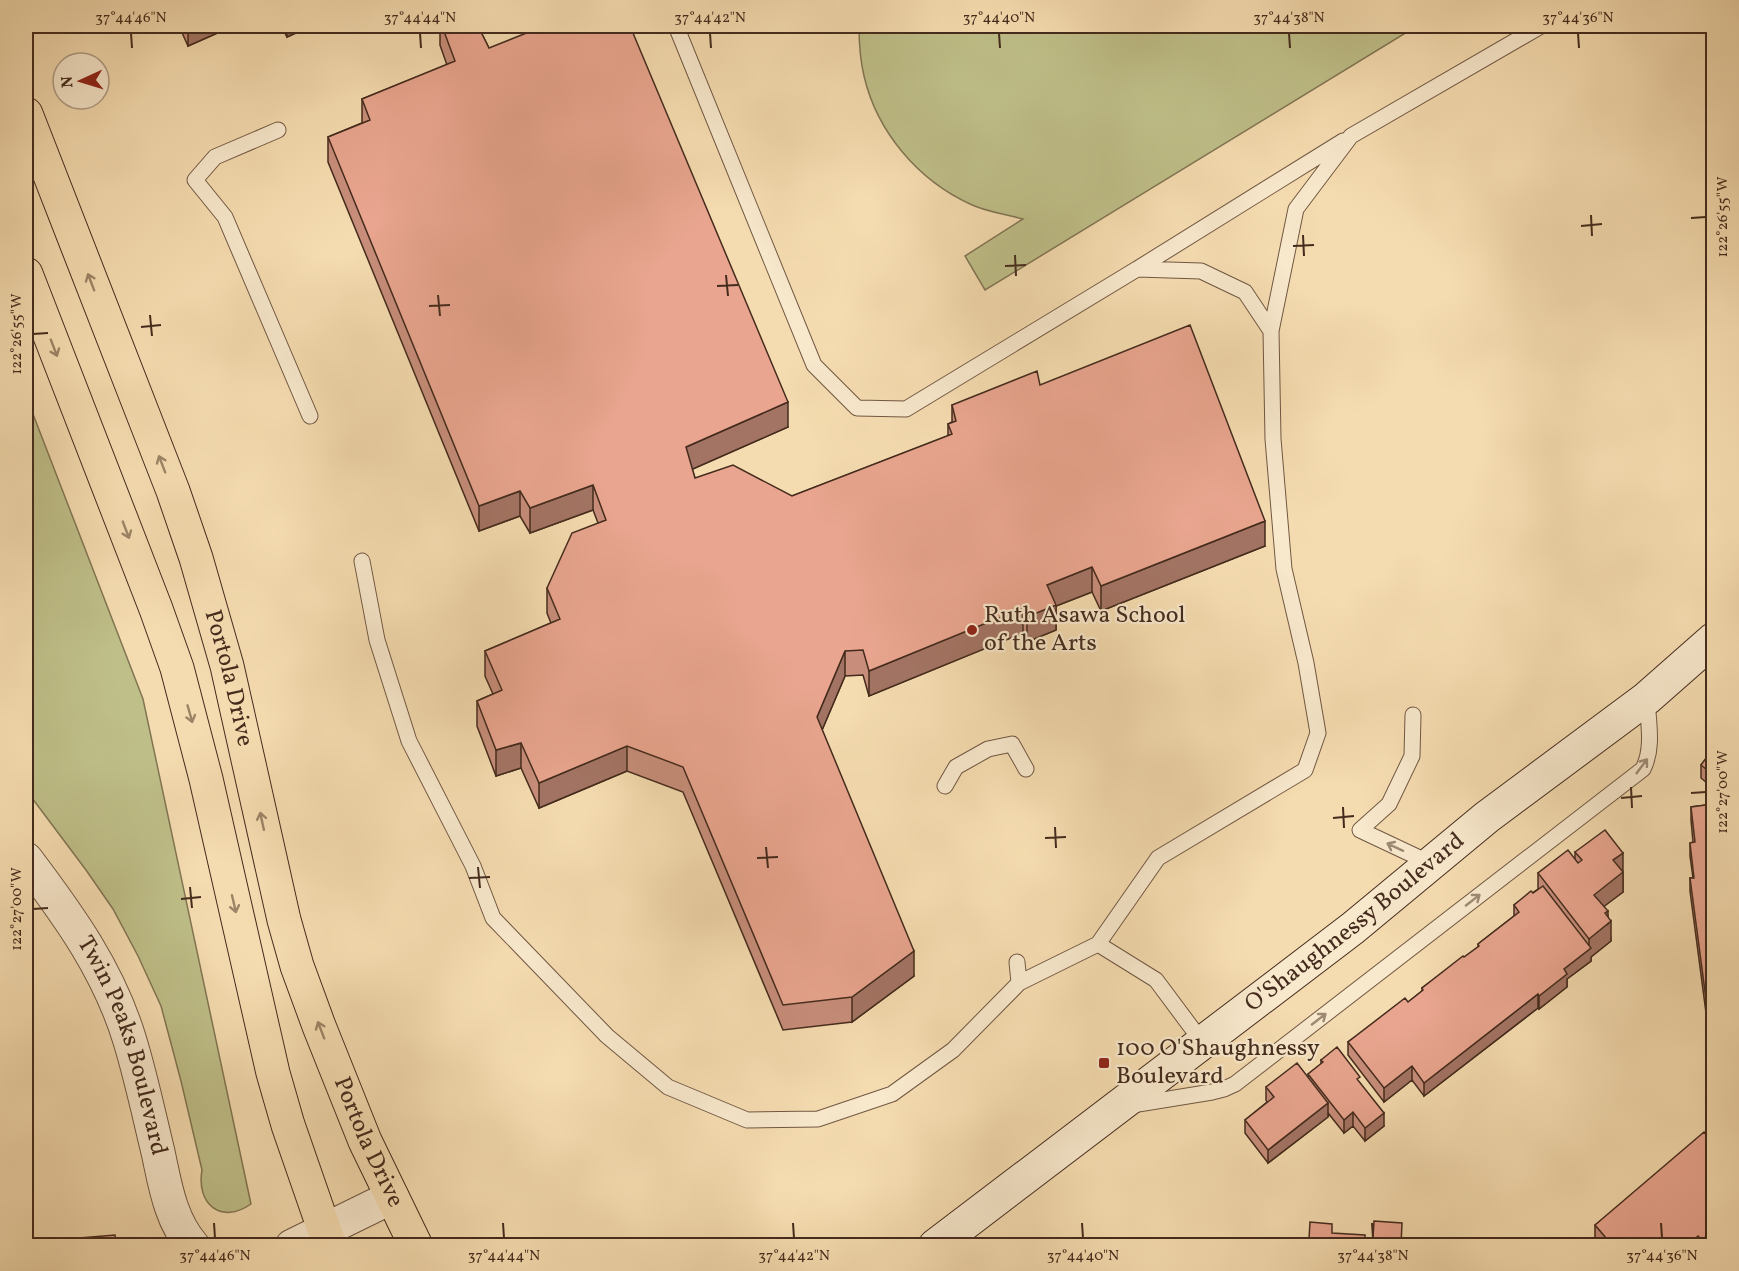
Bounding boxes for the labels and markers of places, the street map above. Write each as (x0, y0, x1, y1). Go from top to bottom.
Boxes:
place label: Ruth Asawa School of the Arts (984, 599, 1185, 661)
marker: Ruth Asawa School of the Arts (965, 623, 979, 637)
place label: 100 O'Shaughnessy Boulevard (1116, 1032, 1320, 1094)
marker: 100 O'Shaughnessy Boulevard (1097, 1056, 1111, 1070)

